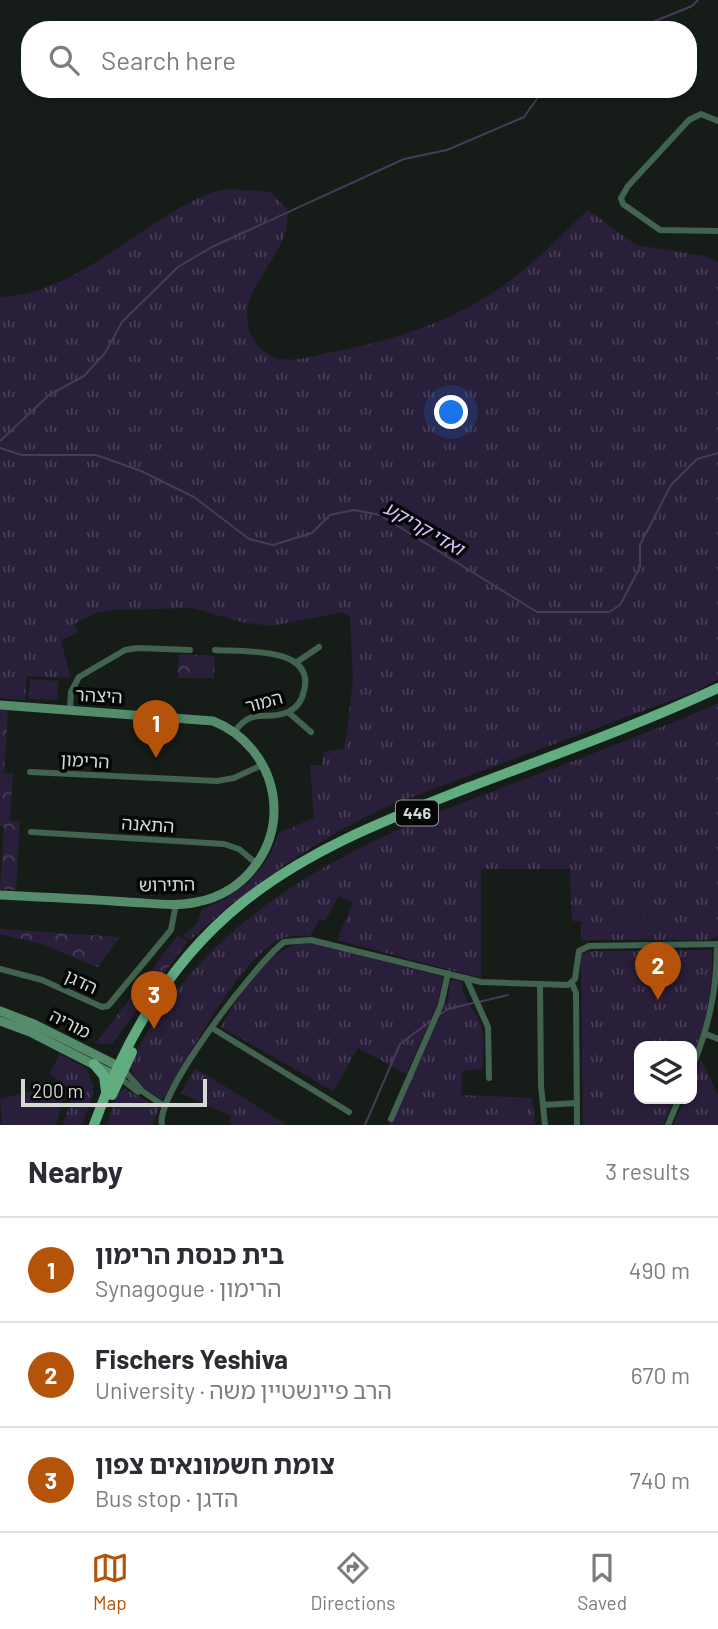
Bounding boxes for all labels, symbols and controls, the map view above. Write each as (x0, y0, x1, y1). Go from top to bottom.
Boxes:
search box (21, 21, 697, 98)
icon: search (45, 41, 83, 79)
text: Search here (101, 44, 236, 75)
your location (434, 395, 468, 429)
water label: ואדי קריקע (380, 496, 470, 561)
street label: היצהר (75, 683, 123, 707)
street label: המור (243, 686, 285, 717)
pin: 1 (133, 700, 179, 758)
street label: הרימון (60, 748, 110, 772)
road number: 446 (396, 800, 438, 826)
street label: התאנה (121, 811, 175, 837)
street label: התירוש (139, 873, 195, 895)
pin: 2 (635, 942, 681, 1000)
street label: הדגן (62, 964, 101, 998)
pin: 3 (131, 971, 177, 1029)
street label: מוריה (46, 1004, 95, 1043)
map controls (634, 1041, 697, 1104)
button: layers (634, 1041, 697, 1104)
scale bar (21, 1076, 206, 1108)
text: 200 m (32, 1079, 83, 1102)
text: Nearby (28, 1153, 123, 1189)
text: 3 results (605, 1157, 690, 1185)
text: בית כנסת הרימון (95, 1238, 284, 1269)
text: 1 (47, 1256, 55, 1284)
text: 490 m (629, 1256, 690, 1284)
text: Synagogue · הרימון (95, 1274, 282, 1302)
text: Fischers Yeshiva (95, 1343, 288, 1374)
text: 2 (45, 1361, 57, 1389)
text: 670 m (631, 1361, 690, 1389)
text: University · הרב פיינשטיין משה (95, 1376, 392, 1404)
text: צומת חשמונאים צפון (95, 1448, 335, 1479)
text: 3 (45, 1466, 57, 1494)
text: 740 m (630, 1466, 690, 1494)
text: Bus stop · הדגן (95, 1484, 238, 1512)
tab: Map (91, 1549, 129, 1614)
tab: Directions (311, 1549, 396, 1614)
tab: Saved (577, 1549, 627, 1614)

